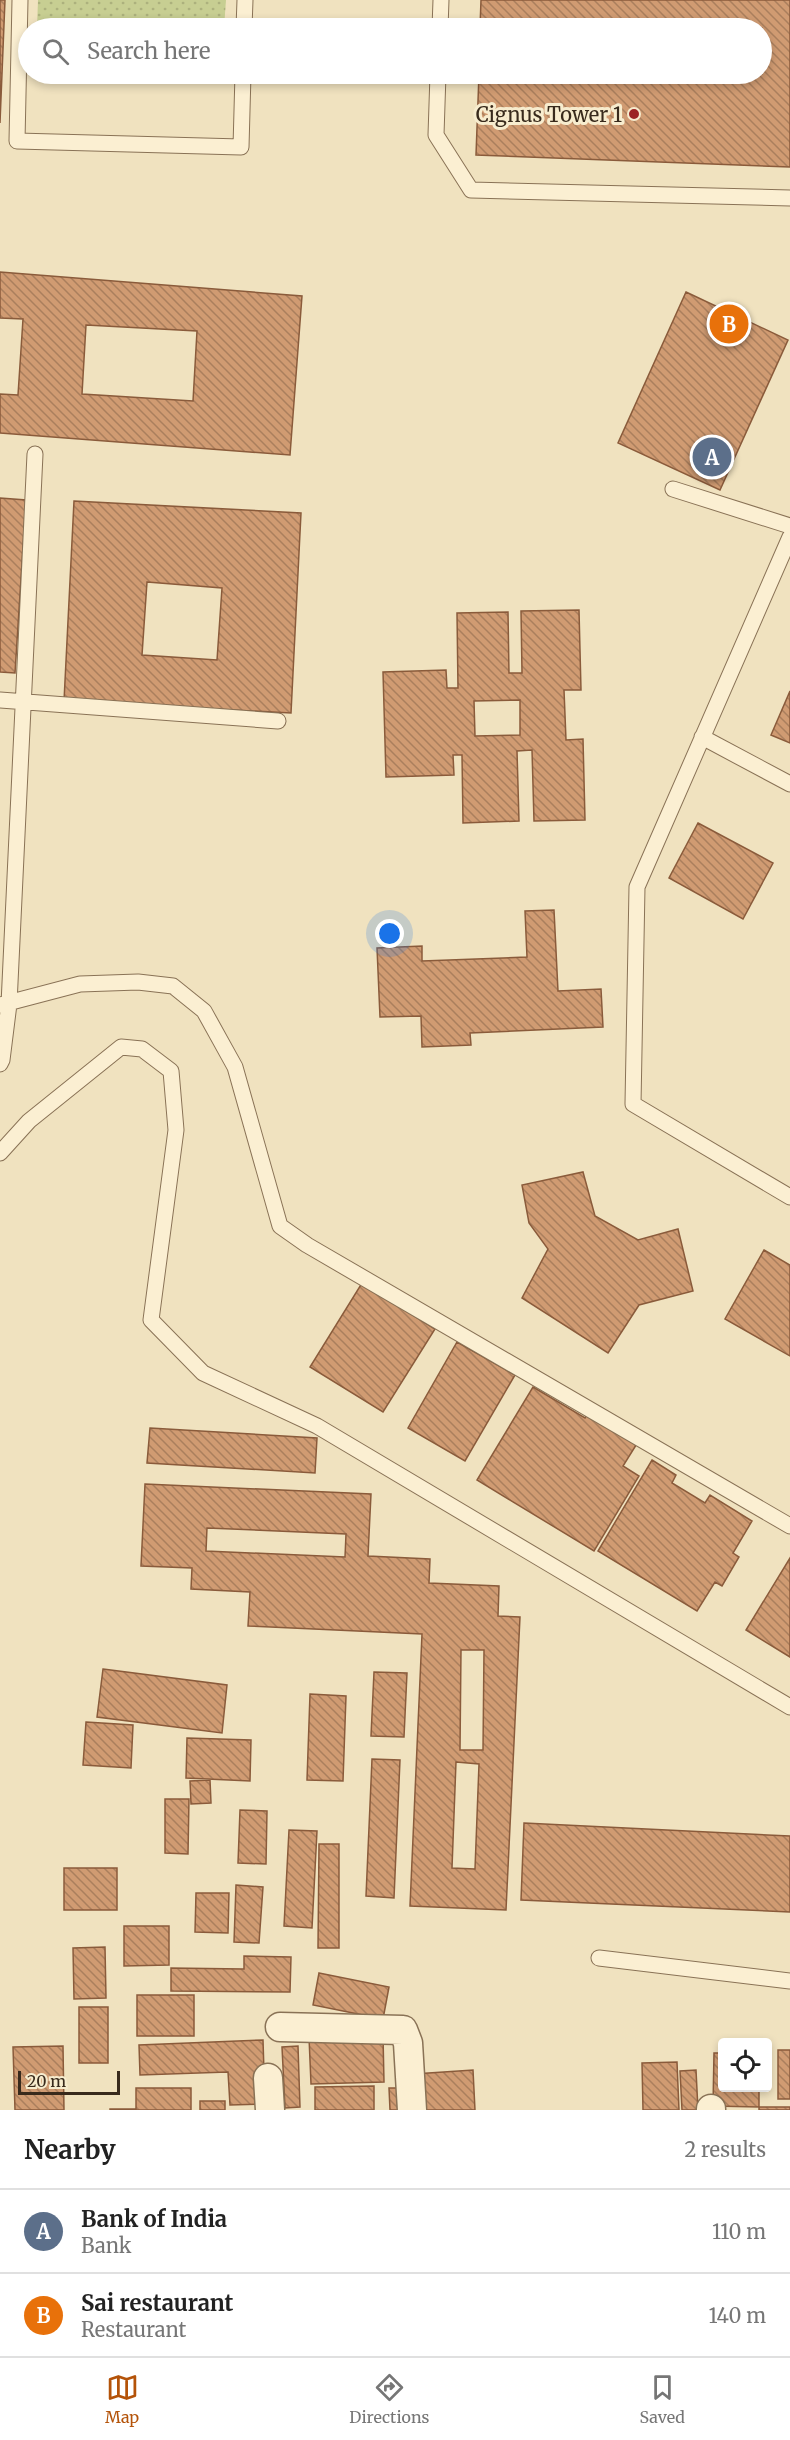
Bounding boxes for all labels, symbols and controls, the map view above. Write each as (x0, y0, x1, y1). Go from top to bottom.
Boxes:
search box (18, 18, 772, 84)
icon: search (39, 35, 72, 68)
text: Search here (87, 37, 210, 65)
place label: Cignus Tower 1 (476, 102, 622, 127)
marker: Cignus Tower 1 (627, 107, 641, 121)
pin: B (710, 302, 748, 346)
pin: A (692, 434, 732, 480)
your location (375, 919, 404, 948)
map controls (718, 2038, 772, 2092)
button: locate (718, 2038, 772, 2092)
scale bar (18, 2068, 120, 2096)
text: 20 m (27, 2071, 66, 2091)
text: Nearby (24, 2133, 116, 2166)
text: 2 results (684, 2137, 766, 2162)
text: Bank of India (81, 2205, 227, 2233)
text: A (36, 2219, 51, 2244)
text: 110 m (712, 2219, 766, 2244)
text: Bank (81, 2233, 132, 2258)
text: Sai restaurant (81, 2289, 233, 2317)
text: B (37, 2303, 50, 2328)
text: 140 m (709, 2303, 766, 2328)
text: Restaurant (81, 2317, 186, 2342)
tab: Map (105, 2371, 139, 2427)
tab: Directions (349, 2371, 429, 2427)
tab: Saved (640, 2371, 685, 2427)

